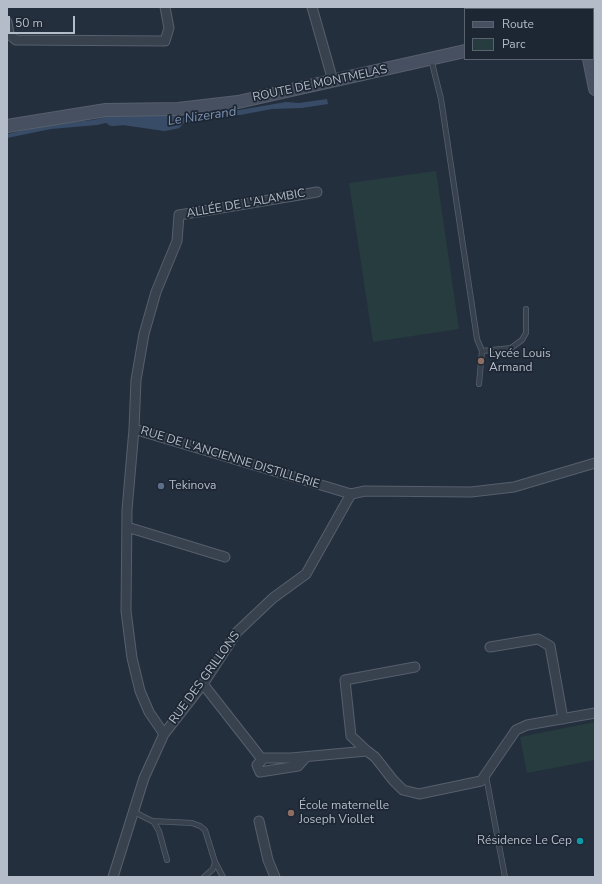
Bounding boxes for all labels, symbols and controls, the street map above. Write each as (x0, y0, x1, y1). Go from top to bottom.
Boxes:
scale bar (10, 8, 77, 34)
legend (464, 8, 594, 60)
text: 50 m (15, 15, 43, 31)
text: Route (502, 16, 534, 32)
text: Parc (502, 36, 525, 52)
street label: ROUTE DE MONTMELAS (251, 63, 389, 105)
water label: Le Nizerand (167, 104, 237, 130)
street label: ALLÉE DE L'ALAMBIC (186, 186, 306, 222)
place label: Lycée Louis Armand (489, 347, 551, 375)
marker: Lycée Louis Armand (476, 356, 486, 366)
street label: RUE DE L'ANCIENNE DISTILLERIE (139, 424, 321, 492)
place label: Tekinova (169, 479, 216, 493)
marker: Tekinova (156, 481, 166, 491)
street label: RUE DES GRILLONS (167, 629, 243, 727)
place label: École maternelle Joseph Viollet (299, 799, 389, 827)
marker: École maternelle Joseph Viollet (286, 808, 296, 818)
place label: Résidence Le Cep (477, 834, 572, 848)
marker: Résidence Le Cep (575, 836, 585, 846)

